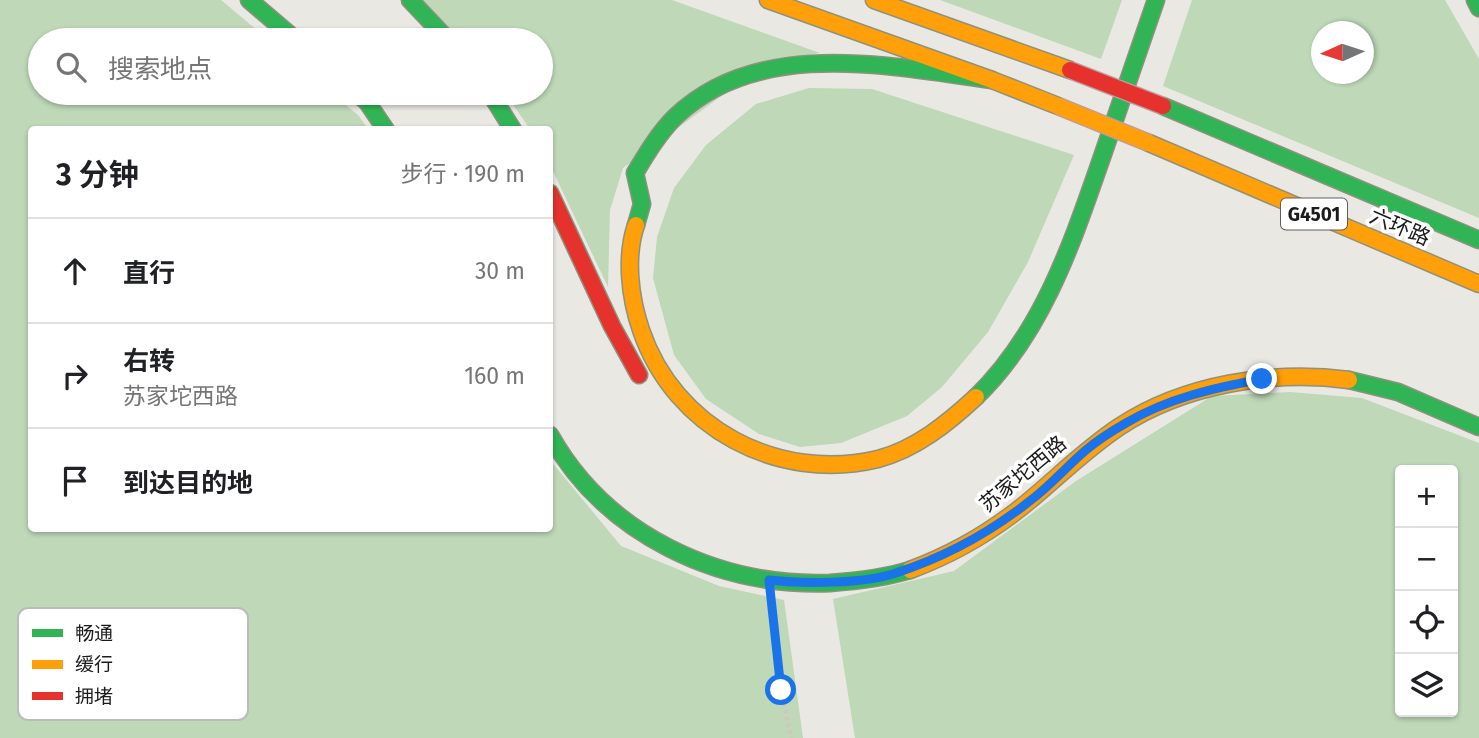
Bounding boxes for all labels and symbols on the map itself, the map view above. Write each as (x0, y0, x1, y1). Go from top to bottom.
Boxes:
north arrow (1311, 21, 1374, 84)
road number: G4501 (1281, 198, 1347, 230)
street label: 六环路 (1366, 203, 1434, 251)
route end (1246, 363, 1277, 394)
street label: 苏家坨西路 (974, 430, 1072, 518)
legend (18, 608, 248, 720)
text: 畅通 (75, 622, 113, 645)
text: 缓行 (75, 653, 113, 676)
route start (765, 674, 796, 705)
text: 拥堵 (75, 685, 113, 708)

